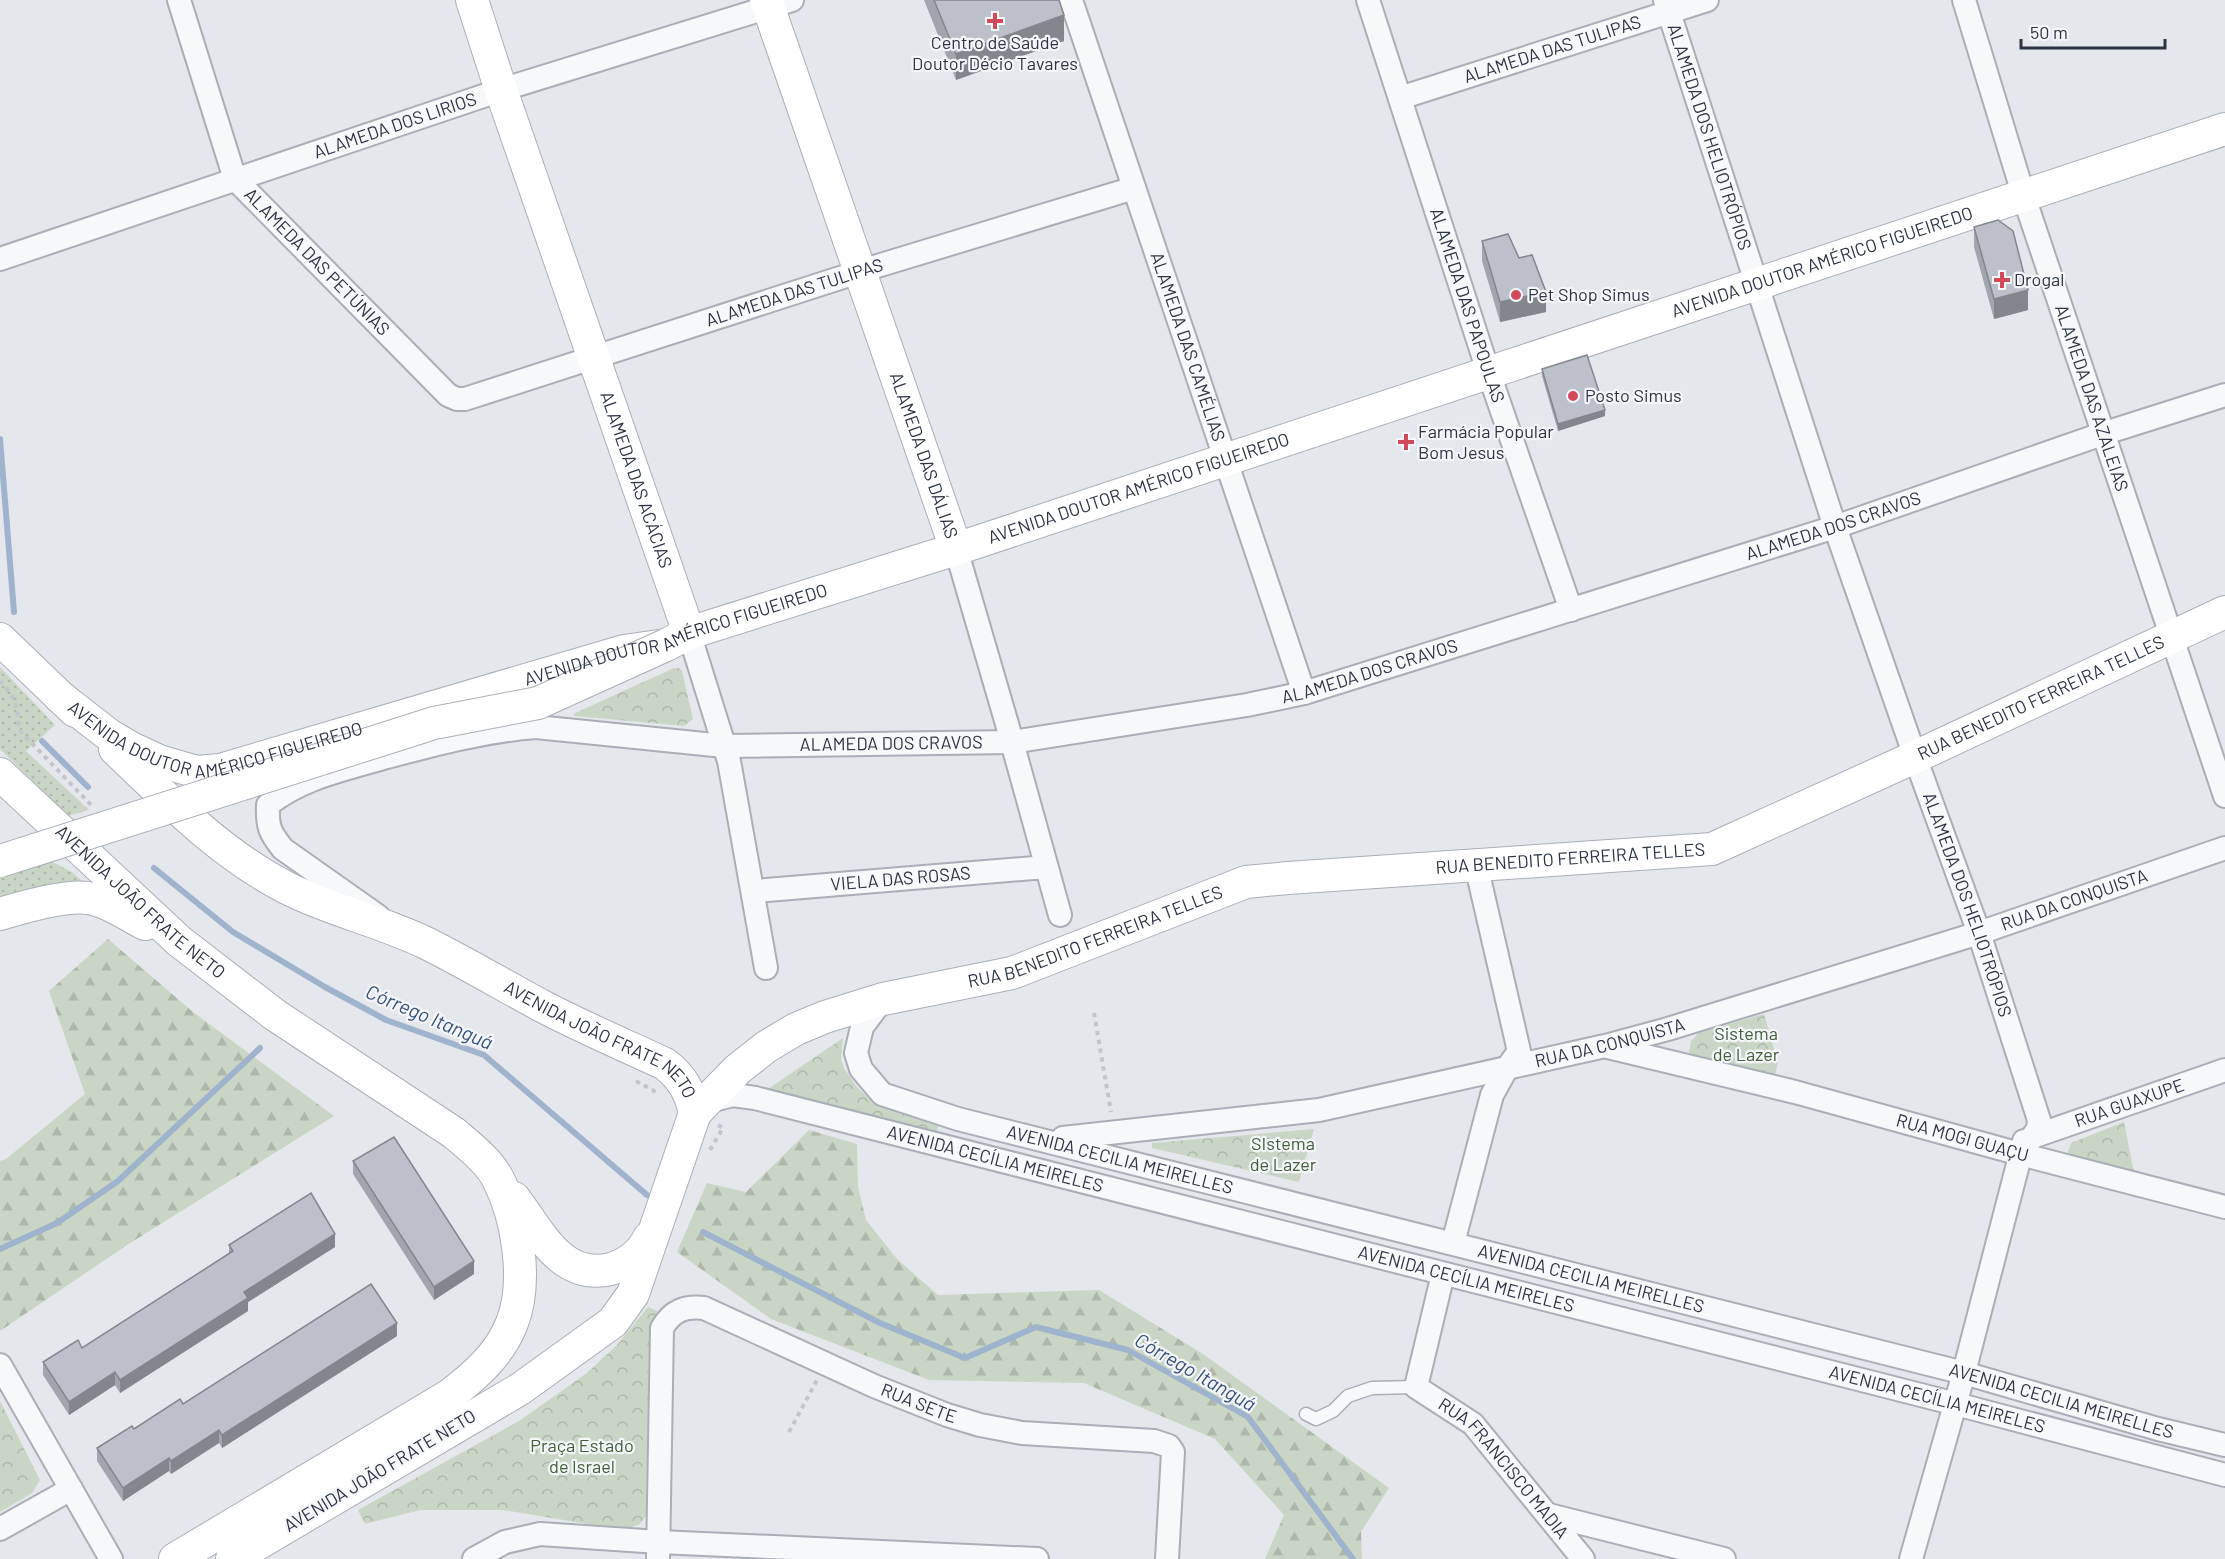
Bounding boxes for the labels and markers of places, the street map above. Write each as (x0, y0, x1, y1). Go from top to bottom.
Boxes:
marker: Centro de Saúde Doutor Décio Tavares (986, 12, 1004, 30)
place label: Centro de Saúde Doutor Décio Tavares (912, 31, 1078, 74)
place label: Drogal (2014, 268, 2064, 290)
marker: Drogal (1995, 273, 2009, 287)
place label: Pet Shop Simus (1528, 283, 1650, 305)
marker: Pet Shop Simus (1509, 288, 1523, 302)
place label: Posto Simus (1585, 384, 1682, 406)
marker: Posto Simus (1566, 389, 1580, 403)
place label: Farmácia Popular Bom Jesus (1418, 420, 1554, 463)
marker: Farmácia Popular Bom Jesus (1399, 435, 1413, 449)

